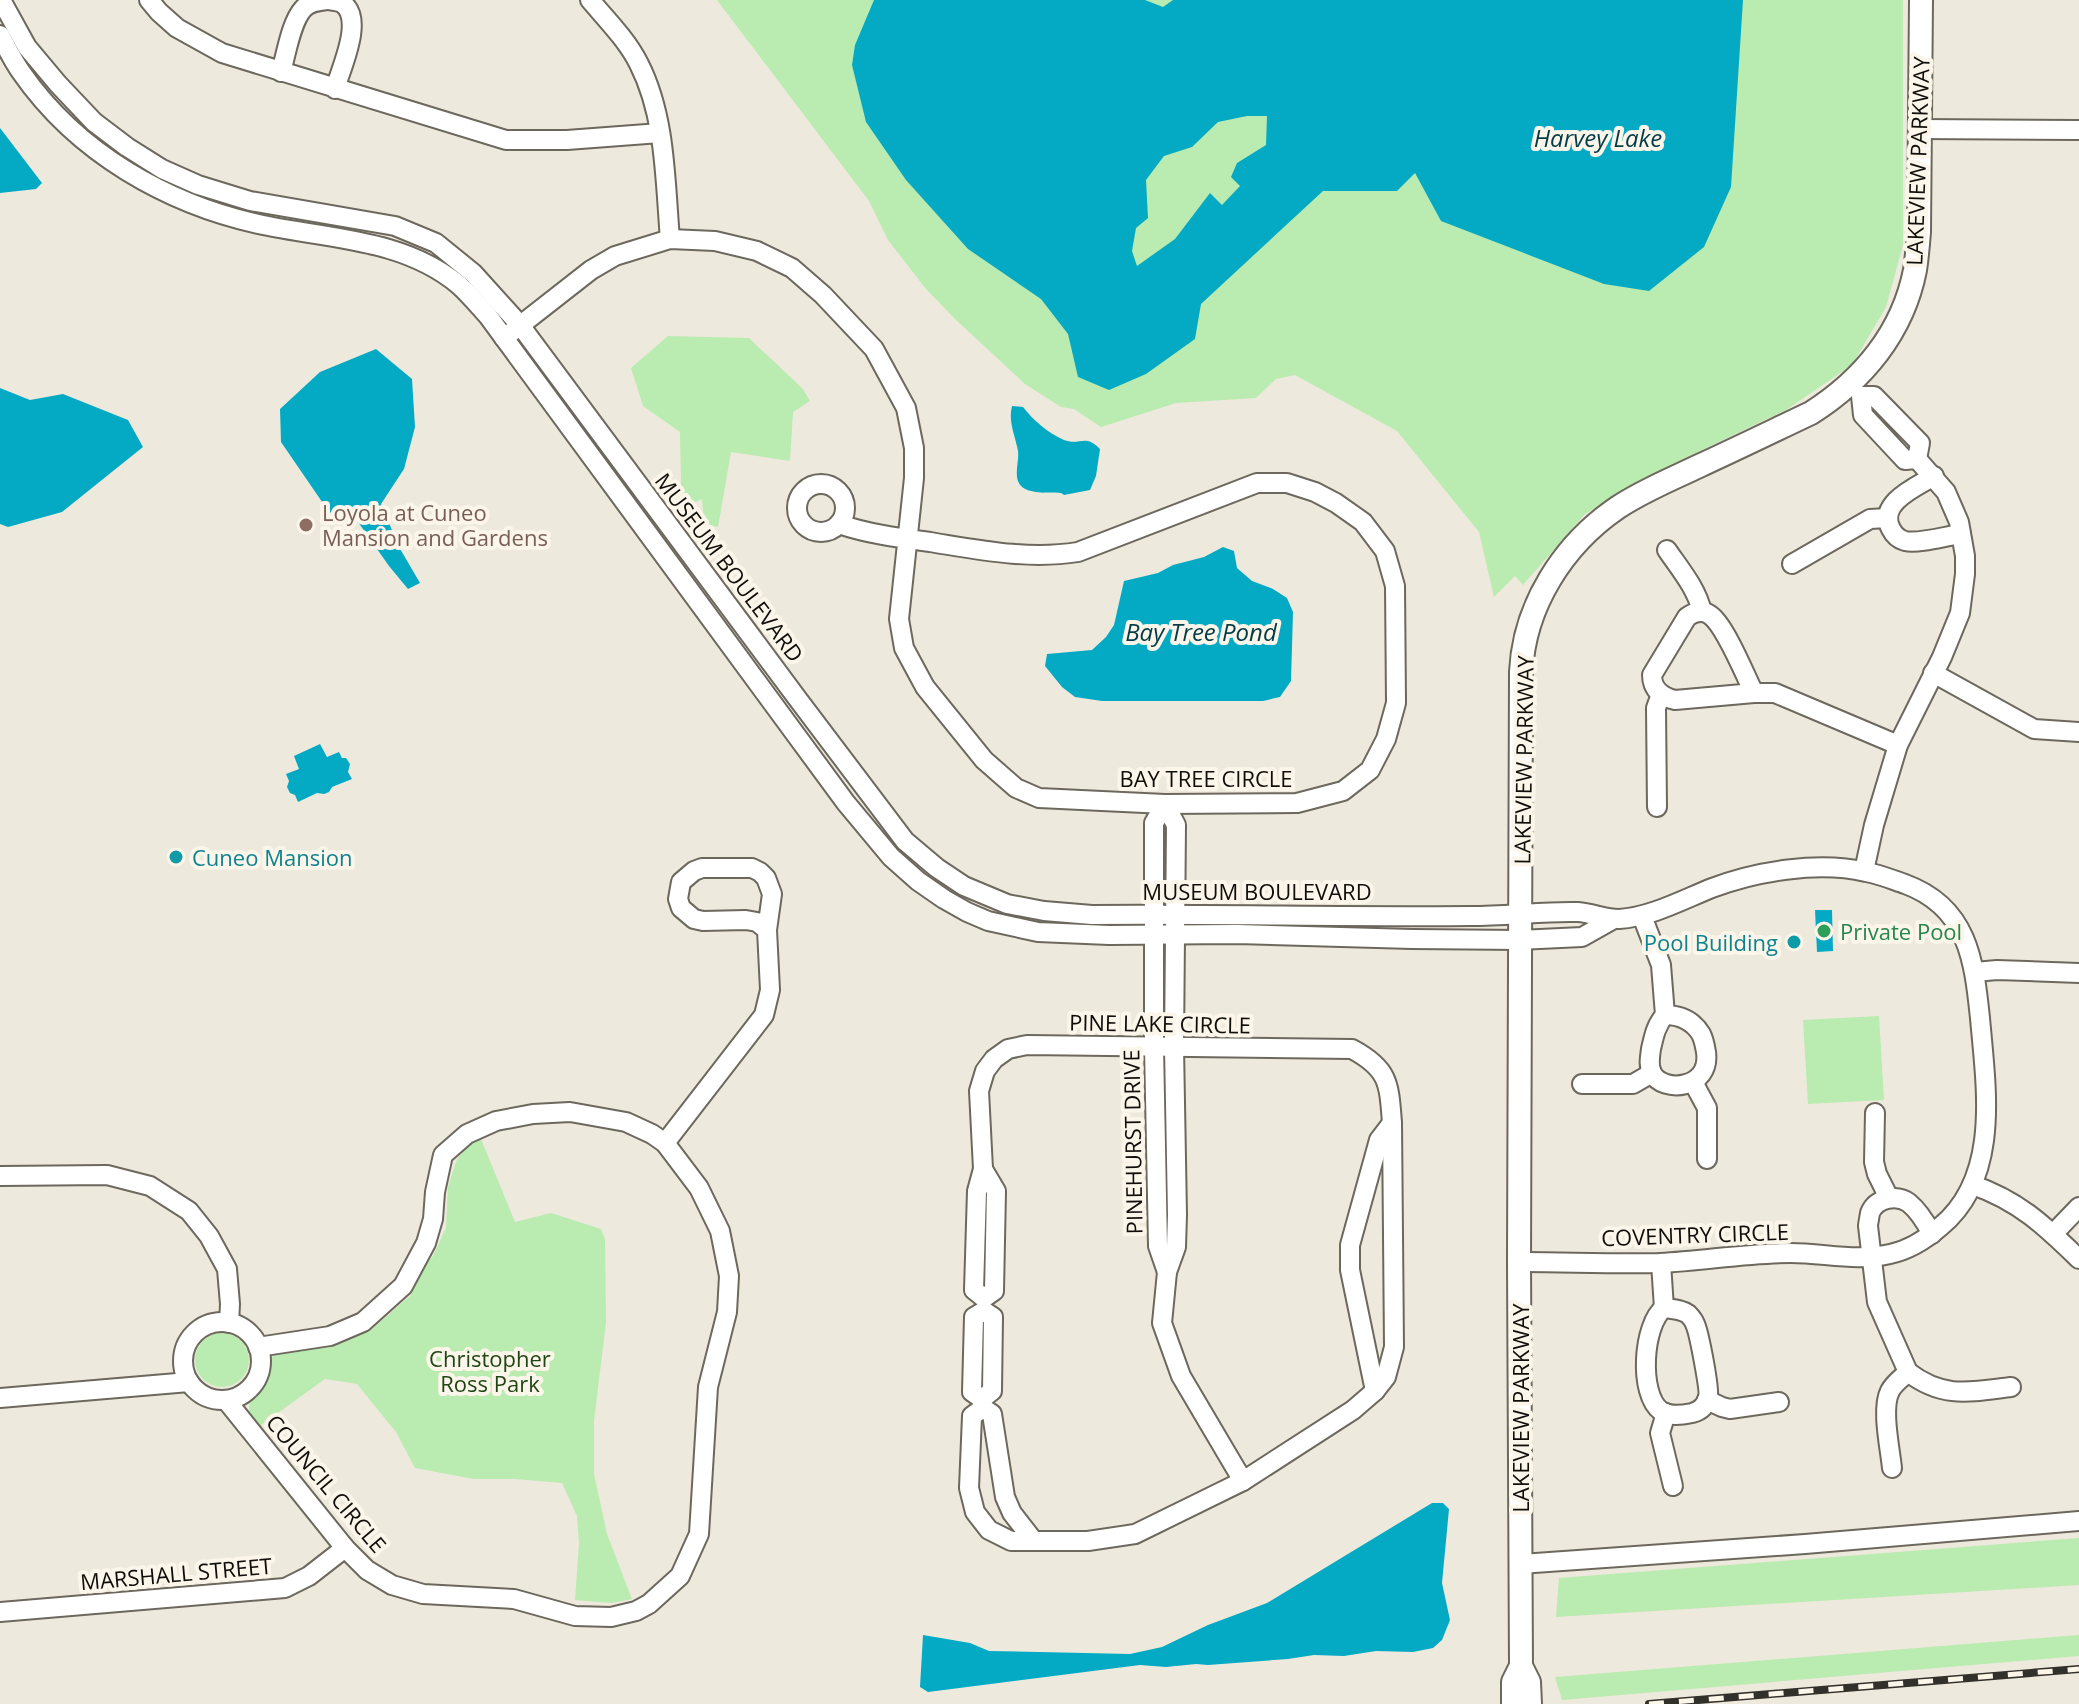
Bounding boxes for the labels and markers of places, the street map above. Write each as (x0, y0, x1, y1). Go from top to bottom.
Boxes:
place label: Loyola at Cuneo Mansion and Gardens (322, 497, 548, 552)
marker: Loyola at Cuneo Mansion and Gardens (297, 516, 315, 534)
place label: Cuneo Mansion (192, 842, 352, 872)
marker: Cuneo Mansion (167, 848, 185, 866)
place label: Private Pool (1840, 916, 1962, 946)
marker: Private Pool (1815, 922, 1833, 940)
place label: Pool Building (1644, 927, 1778, 957)
marker: Pool Building (1785, 933, 1803, 951)

